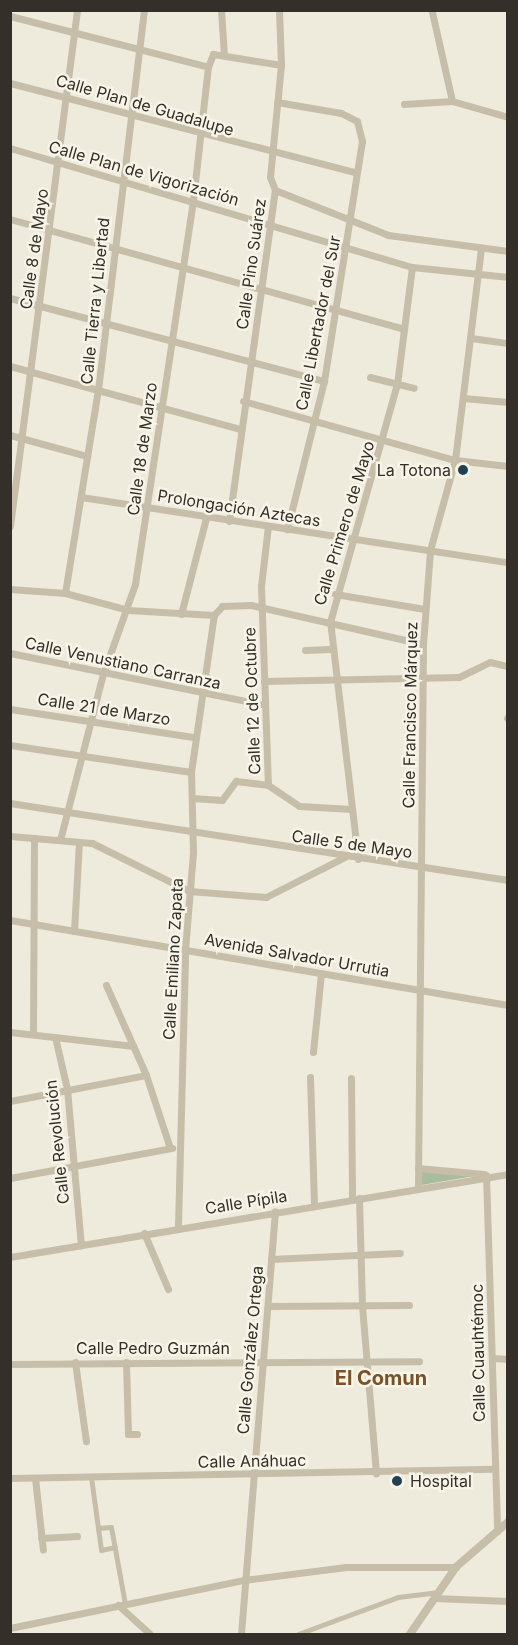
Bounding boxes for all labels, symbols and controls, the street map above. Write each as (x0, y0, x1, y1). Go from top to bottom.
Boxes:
street label: Calle Plan de Guadalupe (54, 70, 236, 140)
street label: Calle Plan de Vigorización (47, 137, 241, 209)
street label: Calle 8 de Mayo (16, 187, 52, 311)
street label: Calle Pino Suárez (232, 197, 270, 331)
street label: Calle Tierra y Libertad (77, 217, 113, 385)
street label: Calle Libertador del Sur (292, 234, 344, 412)
street label: Calle 18 de Marzo (123, 381, 161, 517)
street label: Calle Primero de Mayo (310, 438, 378, 608)
place label: La Totona (377, 460, 451, 480)
marker: La Totona (456, 463, 470, 477)
street label: Prolongación Aztecas (156, 486, 322, 530)
street label: Calle Francisco Márquez (399, 621, 421, 809)
street label: Calle 12 de Octubre (240, 627, 264, 775)
street label: Calle Venustiano Carranza (23, 633, 223, 693)
street label: Calle 21 de Marzo (36, 689, 172, 729)
street label: Calle 5 de Mayo (290, 826, 414, 862)
street label: Calle Emiliano Zapata (159, 877, 187, 1041)
street label: Avenida Salvador Urrutia (203, 929, 391, 981)
street label: Calle Revolución (41, 1079, 73, 1205)
street label: Calle Pípila (204, 1186, 288, 1218)
street label: Calle González Ortega (233, 1265, 267, 1435)
street label: Calle Cuauhtémoc (467, 1284, 489, 1422)
street label: Calle Pedro Guzmán (76, 1338, 230, 1358)
district label: El Comun (335, 1366, 427, 1390)
street label: Calle Anáhuac (197, 1450, 307, 1472)
place label: Hospital (410, 1471, 472, 1491)
marker: Hospital (388, 1472, 406, 1490)

